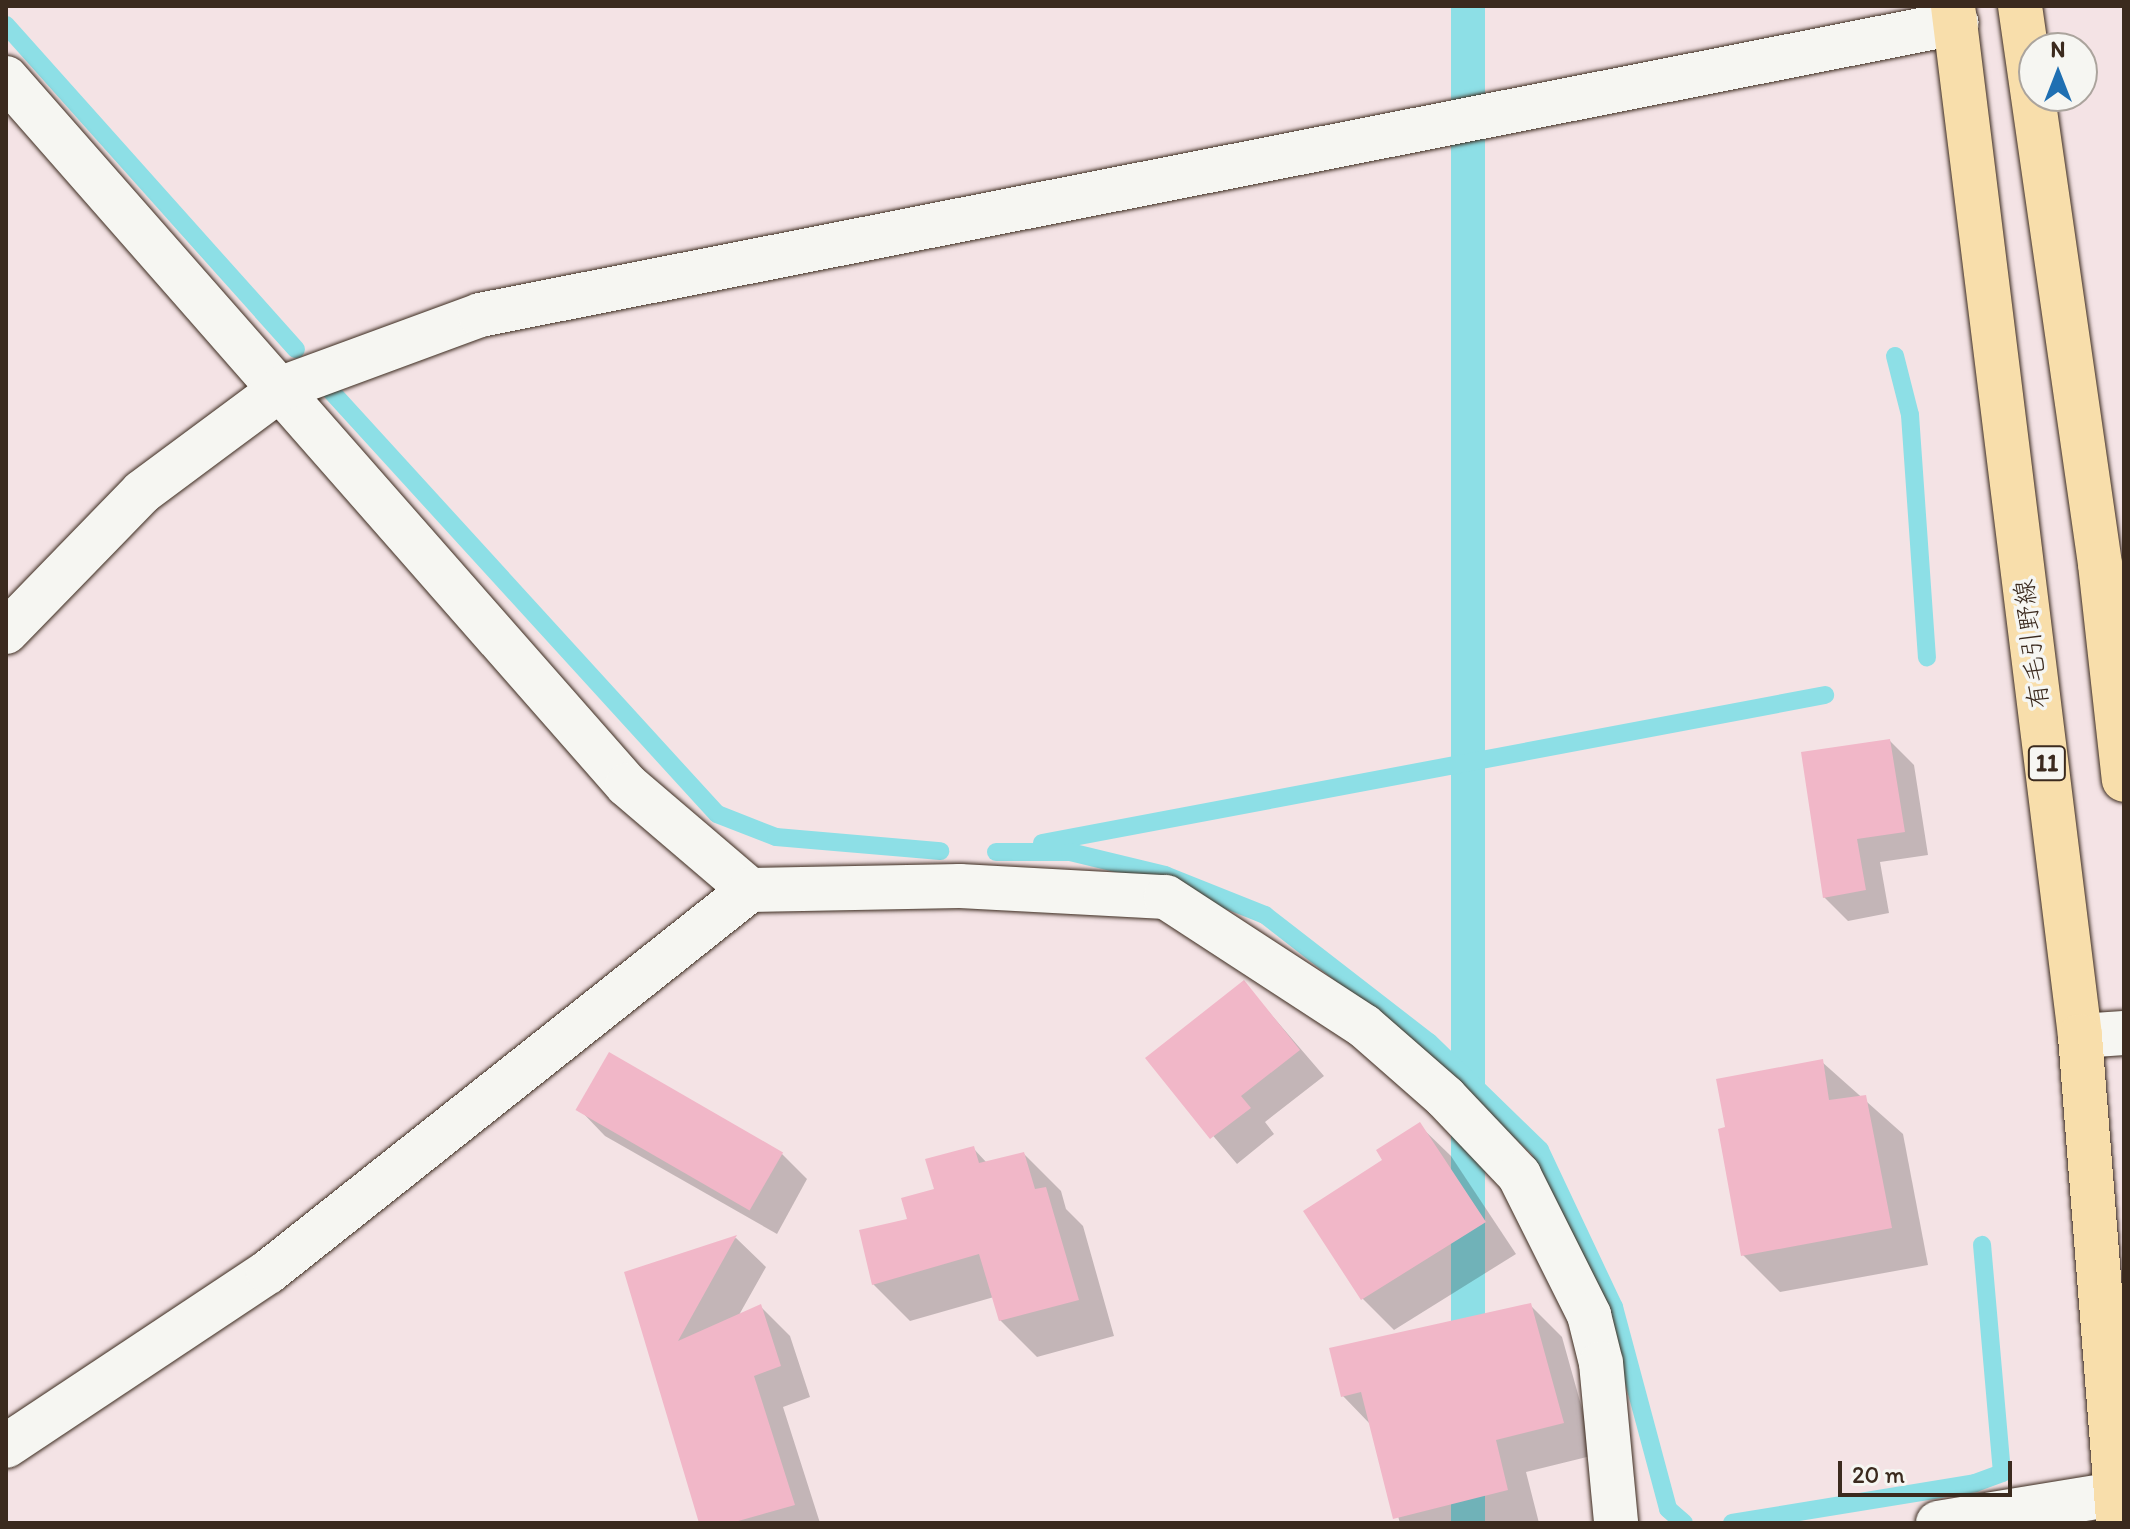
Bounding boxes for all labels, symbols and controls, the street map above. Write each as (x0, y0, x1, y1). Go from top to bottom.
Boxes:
north arrow (2018, 32, 2098, 112)
text: N (2051, 36, 2065, 63)
street label: 有毛引野線 (2009, 578, 2055, 710)
road number: 11 (2027, 743, 2067, 783)
scale bar (1842, 1445, 2016, 1495)
text: 20 m (1852, 1460, 1905, 1489)

